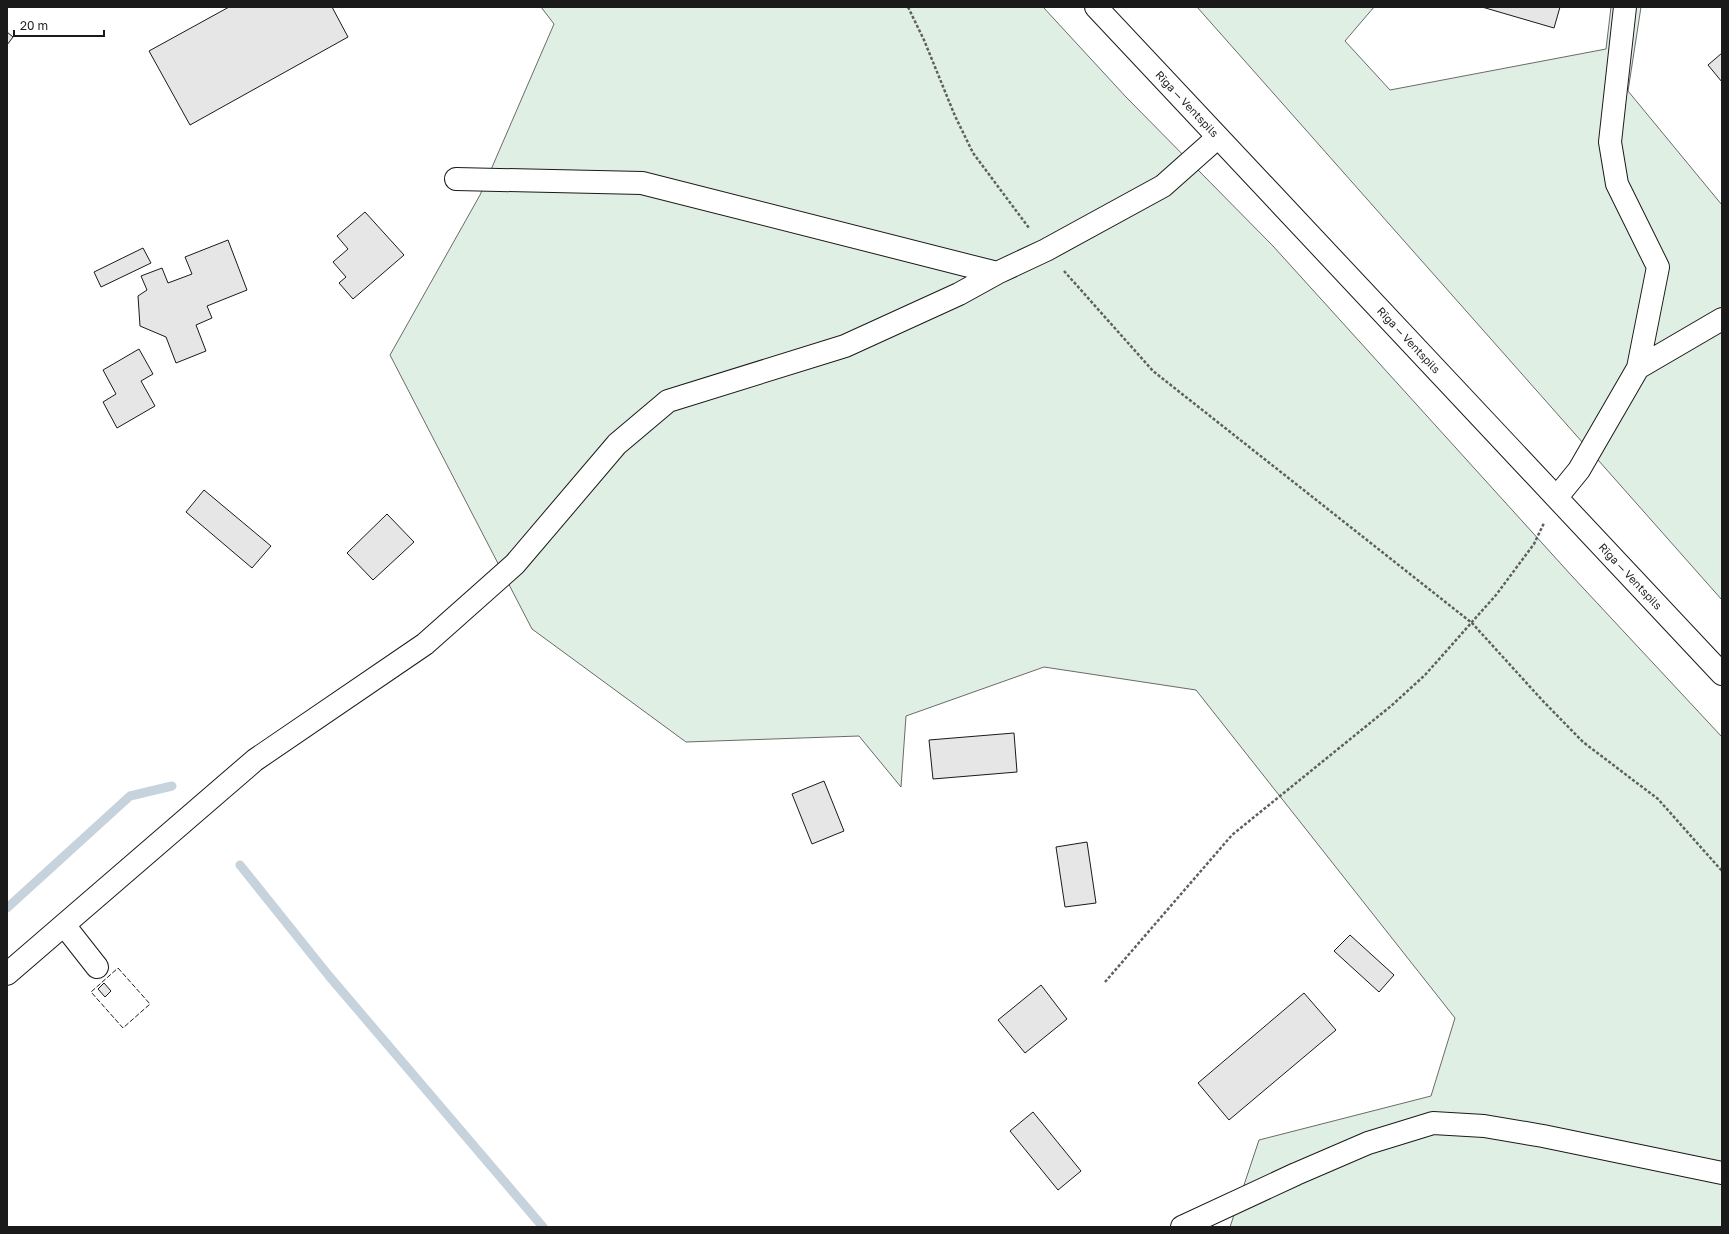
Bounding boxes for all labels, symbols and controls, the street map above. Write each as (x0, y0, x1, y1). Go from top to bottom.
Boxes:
scale bar (14, 12, 104, 38)
text: 20 m (20, 18, 48, 33)
street label: Rīga — Ventspils (1153, 68, 1222, 140)
street label: Rīga — Ventspils (1375, 304, 1443, 376)
street label: Rīga — Ventspils (1597, 540, 1665, 612)

